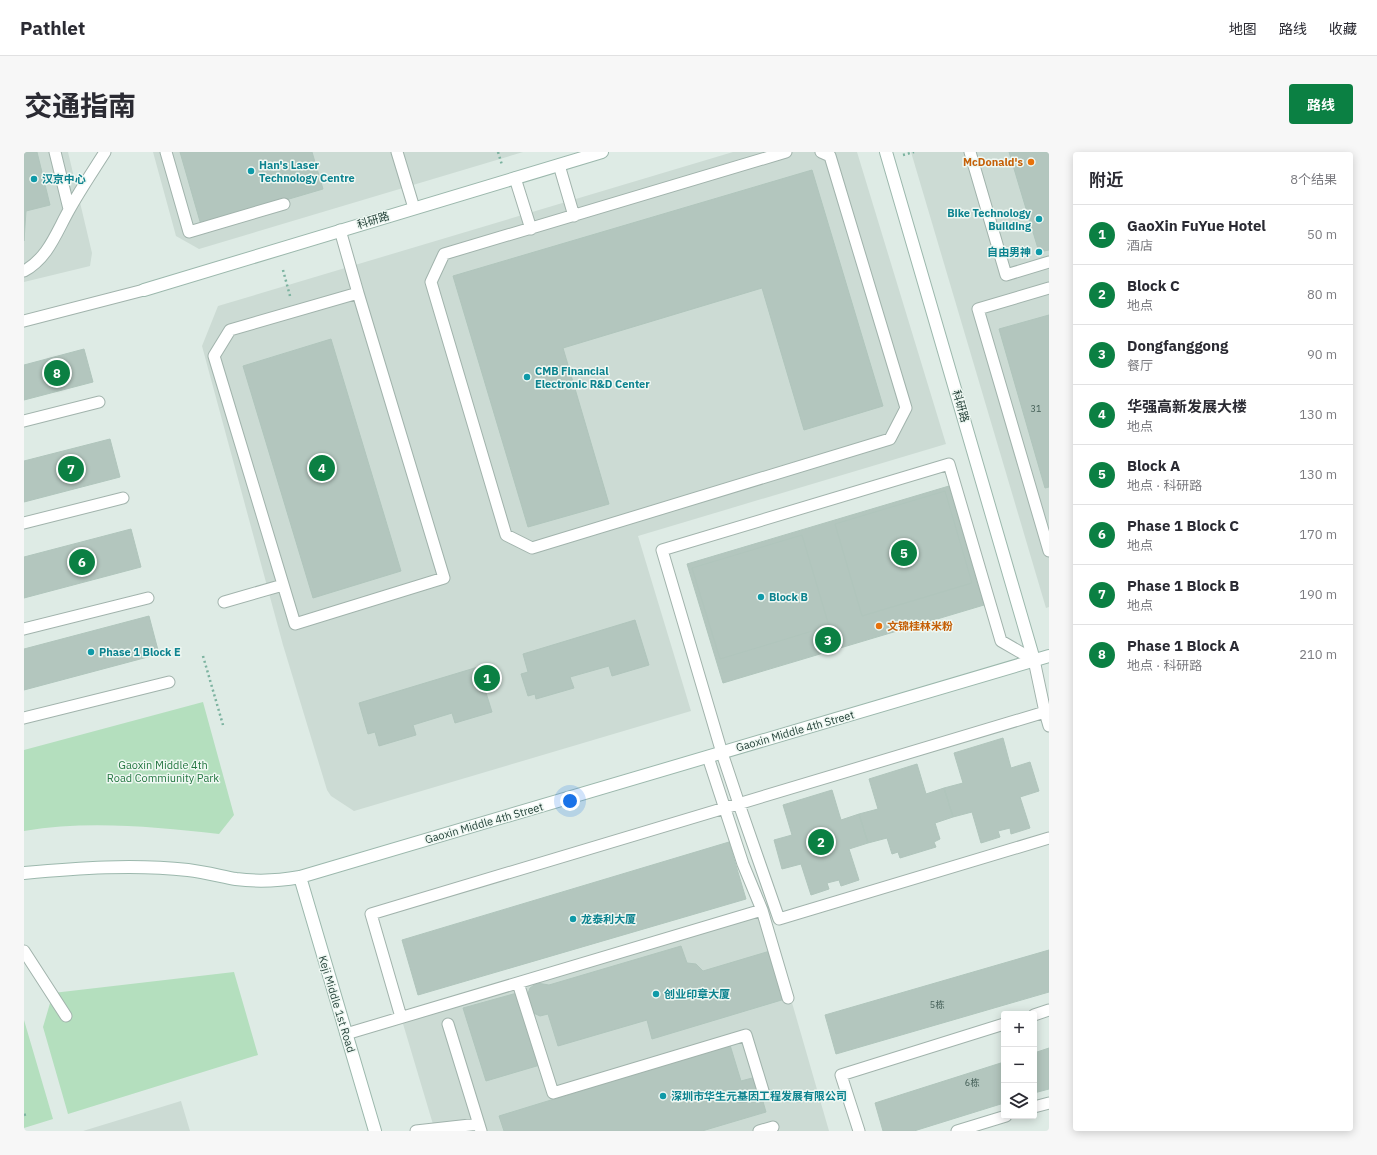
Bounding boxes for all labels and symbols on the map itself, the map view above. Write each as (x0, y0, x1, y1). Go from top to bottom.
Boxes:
place label: McDonald's (963, 155, 1023, 169)
marker: McDonald's (1026, 157, 1036, 167)
place label: Han's Laser Technology Centre (259, 158, 355, 185)
marker: Han's Laser Technology Centre (246, 166, 256, 176)
place label: 汉京中心 (42, 172, 86, 186)
marker: 汉京中心 (29, 174, 39, 184)
place label: Bike Technology Building (947, 206, 1032, 233)
street label: 科研路 (355, 208, 391, 232)
marker: Bike Technology Building (1034, 214, 1044, 224)
place label: 自由男神 (987, 245, 1031, 259)
marker: 自由男神 (1034, 247, 1044, 257)
pin: 8 (44, 358, 70, 388)
place label: CMB Financial Electronic R&D Center (535, 364, 650, 391)
marker: CMB Financial Electronic R&D Center (522, 372, 532, 382)
street label: 科研路 (950, 388, 972, 424)
house number: 31 (1031, 403, 1041, 414)
pin: 4 (309, 453, 335, 483)
pin: 7 (58, 454, 84, 484)
pin: 5 (891, 538, 917, 568)
pin: 6 (69, 547, 95, 577)
place label: Block B (769, 590, 808, 604)
marker: Block B (756, 592, 766, 602)
place label: 文锦桂林米粉 (887, 619, 953, 633)
marker: 文锦桂林米粉 (874, 621, 884, 631)
pin: 3 (815, 625, 841, 655)
place label: Phase 1 Block E (99, 645, 181, 659)
marker: Phase 1 Block E (86, 647, 96, 657)
pin: 1 (474, 663, 500, 693)
street label: Gaoxin Middle 4th Street (734, 707, 856, 755)
park label: Gaoxin Middle 4th Road Commiunity Park (107, 758, 219, 785)
your location (560, 791, 580, 811)
street label: Gaoxin Middle 4th Street (423, 799, 545, 847)
pin: 2 (808, 827, 834, 857)
place label: 龙泰利大厦 (581, 912, 636, 926)
marker: 龙泰利大厦 (568, 914, 578, 924)
street label: Keji Middle 1st Road (316, 954, 358, 1054)
place label: 创业印章大厦 (664, 987, 730, 1001)
marker: 创业印章大厦 (651, 989, 661, 999)
house number: 5栋 (930, 999, 944, 1010)
house number: 6栋 (965, 1077, 979, 1088)
place label: 深圳市华生元基因工程发展有限公司 (671, 1089, 847, 1103)
marker: 深圳市华生元基因工程发展有限公司 (658, 1091, 668, 1101)

